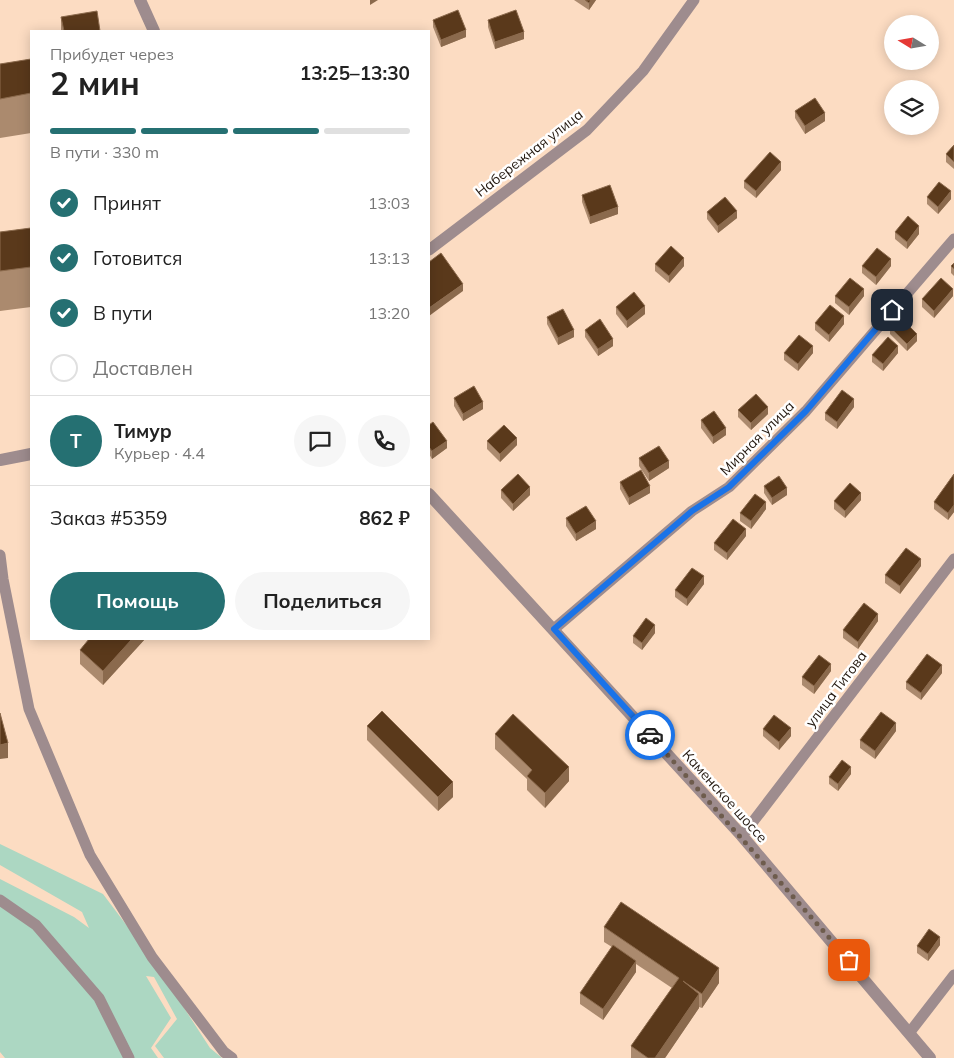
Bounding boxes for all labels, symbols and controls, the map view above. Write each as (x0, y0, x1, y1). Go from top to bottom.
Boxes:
north arrow (884, 15, 939, 70)
map controls (884, 15, 939, 135)
text: Прибудет через (50, 44, 174, 64)
text: 13:25–13:30 (300, 61, 410, 85)
text: 2 мин (50, 63, 140, 103)
button: layers (884, 80, 939, 135)
street label: Набережная улица (472, 105, 586, 201)
text: В пути · 330 m (50, 142, 159, 162)
icon: check (50, 189, 78, 217)
text: Принят (93, 191, 161, 215)
text: 13:03 (368, 193, 410, 213)
icon: check (50, 244, 78, 272)
text: Готовится (93, 246, 183, 270)
text: 13:13 (368, 248, 410, 268)
pin (871, 289, 913, 331)
icon: home (878, 296, 906, 324)
icon: check (50, 299, 78, 327)
text: В пути (93, 301, 152, 325)
text: 13:20 (368, 303, 410, 323)
text: Доставлен (93, 356, 193, 380)
street label: Мирная улица (716, 397, 798, 479)
button: chat (294, 415, 346, 467)
button: phone (358, 415, 410, 467)
text: Тимур (114, 419, 172, 443)
text: Т (70, 429, 82, 453)
text: Курьер · 4.4 (114, 443, 205, 463)
text: Заказ #5359 (50, 506, 167, 530)
text: 862 ₽ (359, 506, 410, 530)
button: Помощь (50, 572, 225, 630)
button: Поделиться (235, 572, 410, 630)
street label: улица Титова (801, 647, 871, 731)
courier (625, 710, 675, 760)
icon: car (636, 721, 664, 749)
street label: Каменское шоссе (679, 746, 772, 846)
pin (828, 939, 870, 981)
icon: bag (835, 946, 863, 974)

